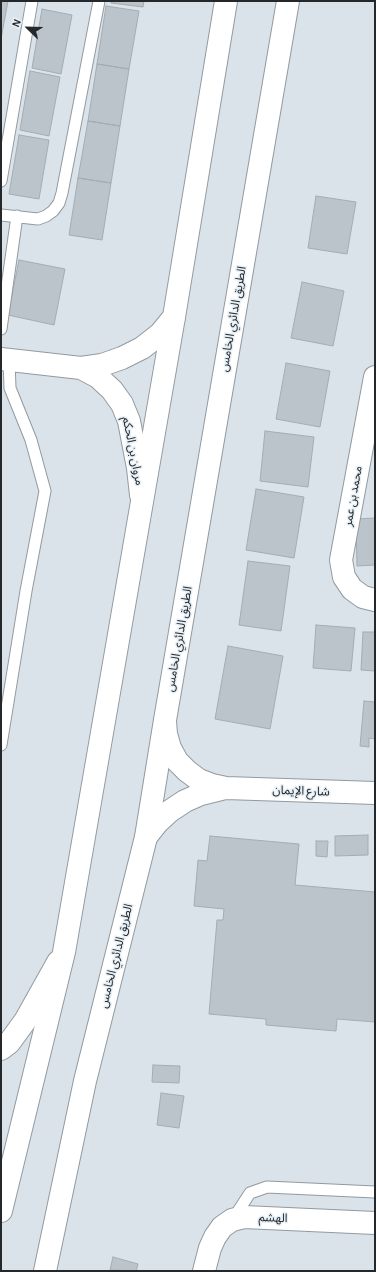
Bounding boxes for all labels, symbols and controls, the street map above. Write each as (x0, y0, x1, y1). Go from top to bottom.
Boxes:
north arrow (8, 8, 48, 48)
text: N (10, 17, 23, 29)
street label: الطريق الدائري الخامس (217, 265, 249, 373)
street label: مروان بن الحكم (119, 415, 147, 487)
street label: محمد بن عمر (341, 465, 365, 527)
street label: الطريق الدائري الخامس (163, 585, 195, 693)
street label: شارع الإيمان (272, 783, 330, 799)
street label: الطريق الدائري الخامس (96, 902, 136, 1010)
street label: الهشم (258, 1210, 288, 1226)

